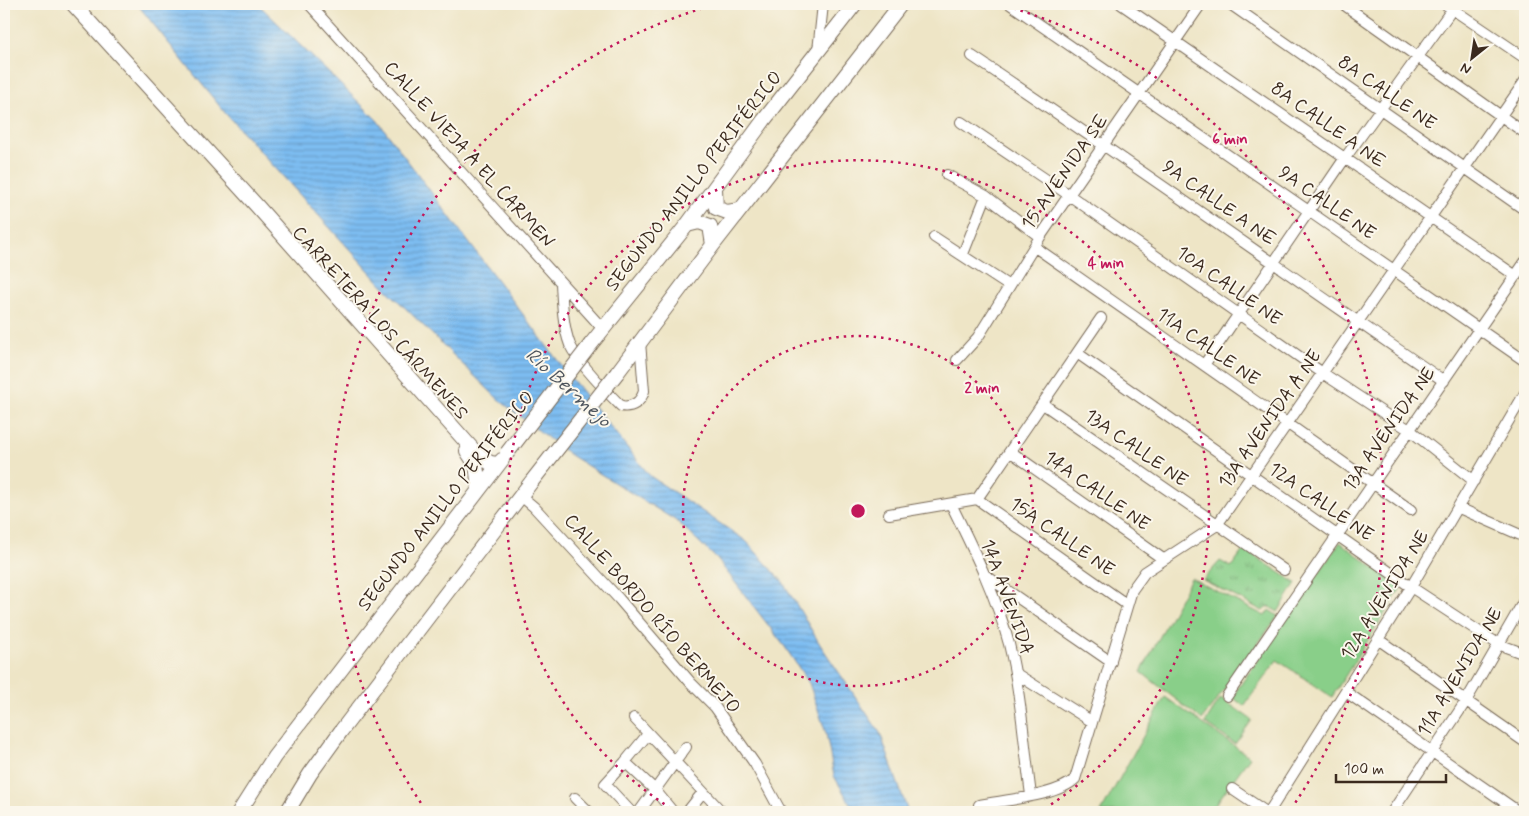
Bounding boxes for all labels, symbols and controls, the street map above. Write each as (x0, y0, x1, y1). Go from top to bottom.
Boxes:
north arrow (1446, 32, 1496, 82)
street label: 8A CALLE NE (1333, 50, 1441, 136)
street label: CALLE VIEJA A EL CARMEN (378, 56, 560, 254)
text: N (1457, 58, 1475, 79)
street label: SEGUNDO ANILLO PERIFÉRICO (599, 65, 788, 296)
street label: 8A CALLE A NE (1266, 76, 1390, 174)
street label: 15 AVENIDA SE (1016, 109, 1114, 235)
text: 6 min (1212, 130, 1248, 150)
street label: 9A CALLE A NE (1157, 155, 1281, 251)
street label: 9A CALLE NE (1273, 160, 1381, 246)
street label: CARRETERA LOS CÁRMENES (286, 220, 475, 425)
street label: 10A CALLE NE (1171, 240, 1287, 332)
text: 4 min (1088, 254, 1124, 274)
street label: 11A CALLE NE (1151, 302, 1265, 392)
water label: Río Bermejo (519, 342, 617, 434)
street label: 13A AVENIDA A NE (1213, 345, 1327, 493)
street label: 13A AVENIDA NE (1337, 362, 1441, 496)
text: 2 min (964, 379, 1000, 399)
street label: SEGUNDO ANILLO PERIFÉRICO (351, 385, 540, 616)
street label: 13A CALLE NE (1079, 403, 1193, 493)
street label: 14A CALLE NE (1039, 445, 1155, 537)
street label: 12A CALLE NE (1264, 457, 1378, 547)
street label: 15A CALLE NE (1005, 492, 1119, 582)
centre of rings (849, 502, 867, 520)
street label: CALLE BORDO RÍO BERMEJO (558, 508, 747, 719)
street label: 12A AVENIDA NE (1335, 525, 1435, 665)
street label: 14A AVENIDA (975, 536, 1039, 658)
street label: 11A AVENIDA NE (1412, 603, 1508, 741)
scale bar (1336, 751, 1446, 783)
text: 100 m (1344, 760, 1384, 780)

